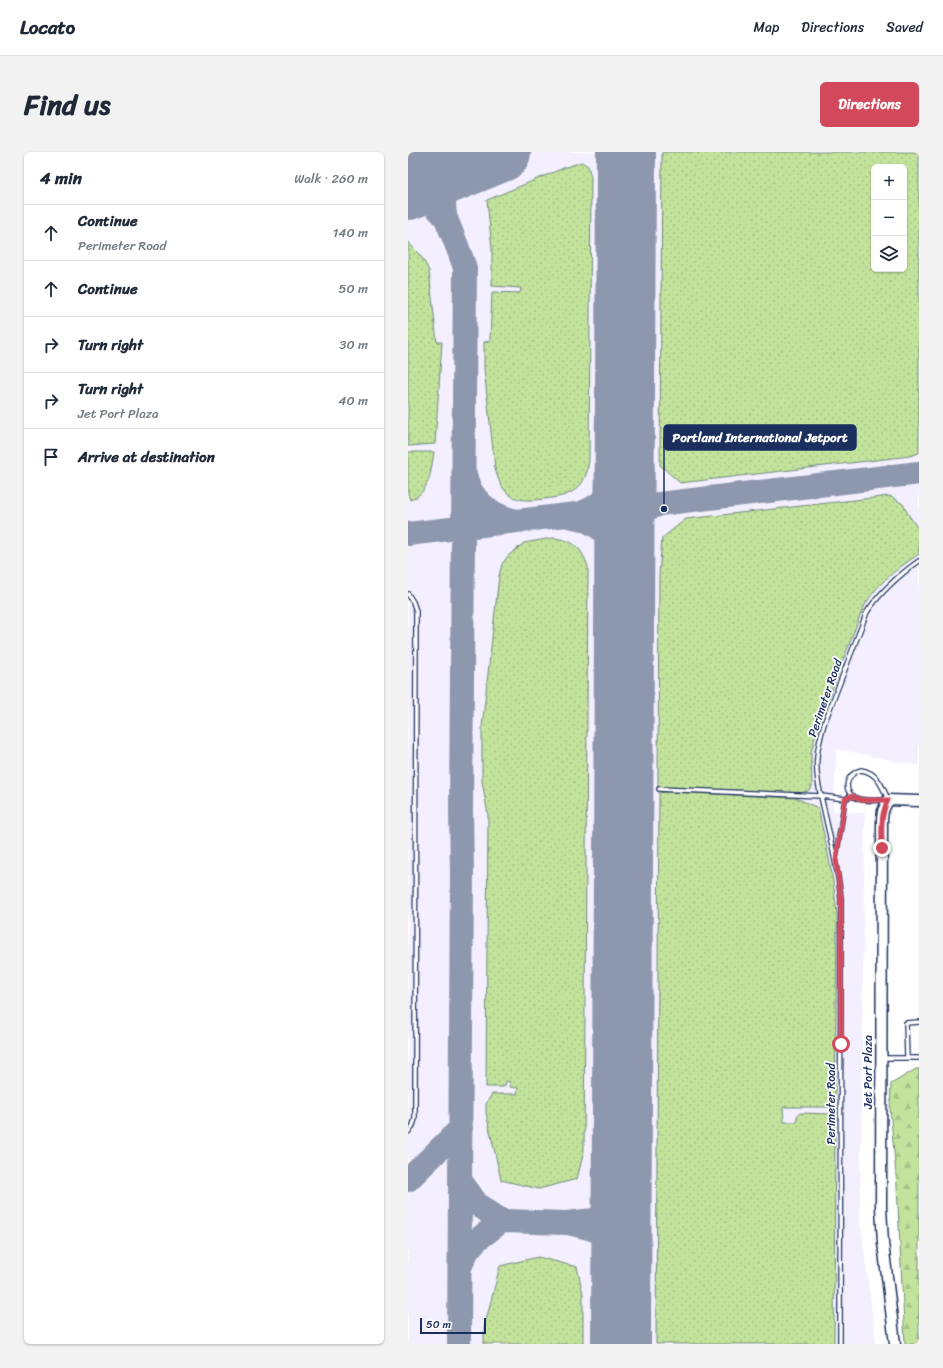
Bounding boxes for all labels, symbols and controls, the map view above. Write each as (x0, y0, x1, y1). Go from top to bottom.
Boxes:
text: Locato (20, 11, 75, 44)
text: Map (753, 15, 779, 40)
text: Directions (801, 15, 864, 40)
text: Saved (886, 15, 923, 40)
text: Find us (24, 80, 111, 129)
button: Directions (820, 82, 919, 127)
text: 4 min (40, 163, 82, 193)
map controls (871, 164, 907, 272)
button: + (871, 164, 907, 200)
text: Walk · 260 m (294, 167, 368, 190)
button: − (871, 200, 907, 236)
text: Continue (78, 208, 138, 234)
text: 140 m (333, 221, 368, 244)
icon: ahead (40, 222, 62, 244)
text: Perimeter Road (78, 234, 166, 257)
button: layers (871, 236, 907, 272)
text: Continue (78, 276, 138, 302)
text: 50 m (338, 277, 368, 300)
icon: ahead (40, 278, 62, 300)
text: Turn right (78, 332, 143, 358)
text: 30 m (339, 333, 368, 356)
icon: right (40, 334, 62, 356)
text: Turn right (78, 376, 143, 402)
text: 40 m (338, 389, 368, 412)
icon: right (40, 390, 62, 412)
text: Jet Port Plaza (78, 402, 158, 425)
callout: Portland International Jetport (664, 425, 856, 450)
text: Portland International Jetport (672, 426, 848, 449)
text: Arrive at destination (78, 444, 215, 470)
icon: arrive (40, 446, 62, 468)
street label: Perimeter Road (801, 655, 849, 740)
route end (873, 839, 891, 857)
route start (832, 1035, 850, 1053)
street label: Jet Port Plaza (857, 1035, 879, 1110)
street label: Perimeter Road (820, 1063, 842, 1145)
text: 50 m (426, 1315, 451, 1334)
scale bar (420, 1316, 486, 1335)

